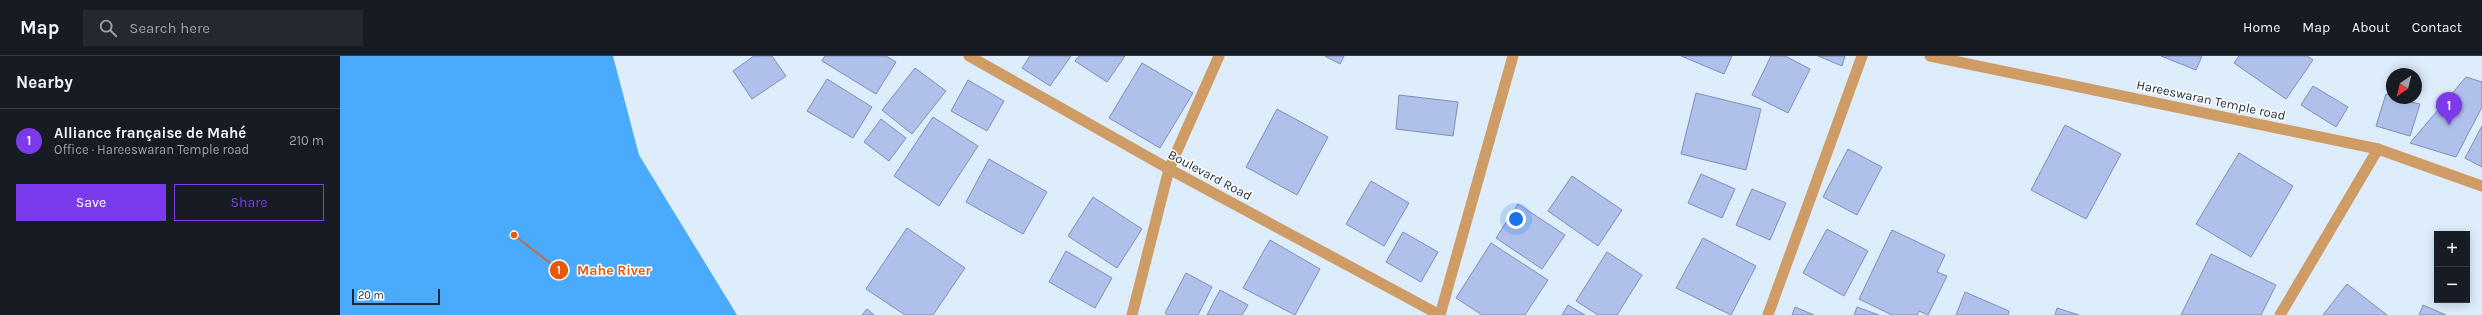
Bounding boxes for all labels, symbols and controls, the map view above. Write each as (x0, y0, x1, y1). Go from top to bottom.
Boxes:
search box (83, 10, 363, 46)
text: Map (20, 17, 59, 39)
icon: search (97, 17, 119, 39)
text: Search here (129, 19, 210, 37)
text: Home (2243, 19, 2280, 36)
text: Map (2302, 19, 2330, 36)
text: About (2352, 19, 2390, 36)
text: Contact (2412, 19, 2462, 36)
north arrow (2386, 68, 2422, 104)
text: Nearby (16, 72, 73, 92)
street label: Hareeswaran Temple road (2135, 77, 2287, 123)
pin: 1 (2436, 92, 2462, 125)
text: Alliance française de Mahé (54, 124, 246, 142)
text: 1 (27, 133, 31, 148)
text: 210 m (289, 133, 324, 148)
text: Office · Hareeswaran Temple road (54, 142, 249, 157)
street label: Boulevard Road (1166, 147, 1254, 203)
button: Save (16, 184, 166, 221)
button: Share (174, 184, 324, 221)
your location (1506, 209, 1526, 229)
map controls (2434, 231, 2470, 303)
button: + (2434, 231, 2470, 267)
callout: Mahe River (549, 257, 659, 283)
text: Mahe River (577, 262, 651, 279)
text: 1 (557, 263, 561, 277)
button: − (2434, 267, 2470, 303)
scale bar (352, 287, 440, 306)
text: 20 m (358, 289, 384, 302)

